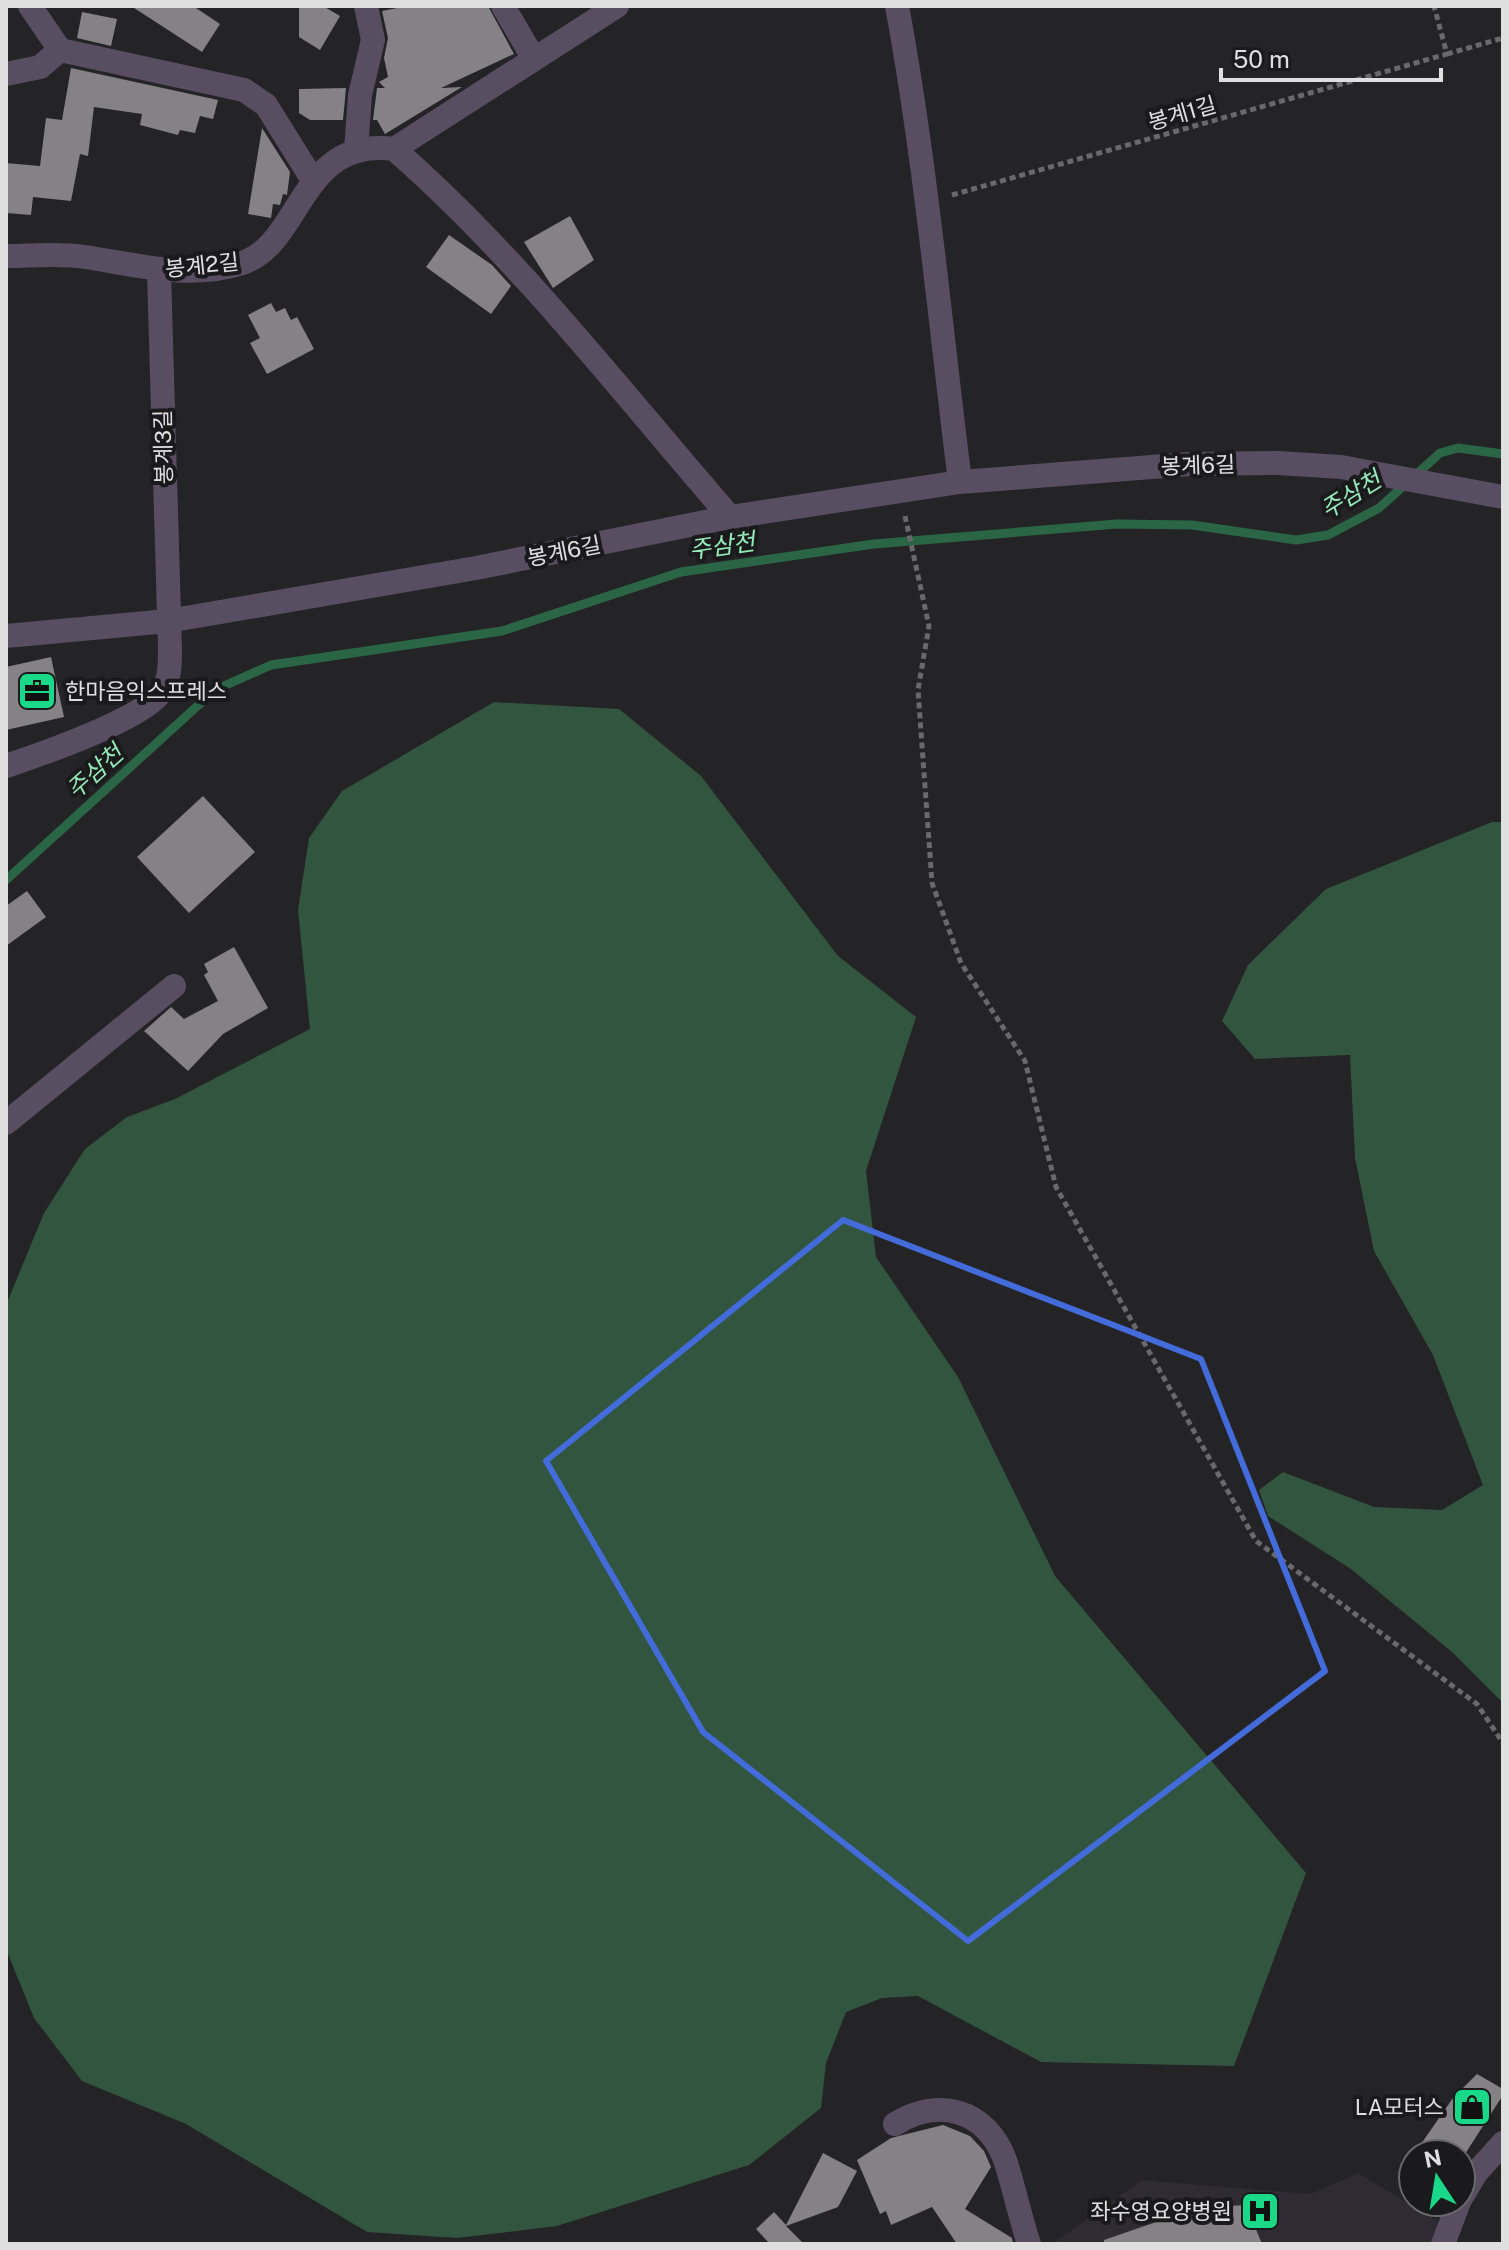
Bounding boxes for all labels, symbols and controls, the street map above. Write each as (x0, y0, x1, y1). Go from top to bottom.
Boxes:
scale bar (1221, 32, 1441, 82)
text: 50 m (1233, 45, 1290, 73)
street label: 봉계1길 (1145, 91, 1219, 135)
street label: 봉계2길 (164, 248, 240, 282)
street label: 봉계3길 (149, 409, 177, 485)
street label: 봉계6길 (1160, 451, 1236, 479)
water label: 주삼천 (1315, 463, 1388, 524)
water label: 주삼천 (687, 526, 759, 563)
street label: 봉계6길 (525, 531, 603, 571)
office icon: 한마음익스프레스 (16, 670, 58, 712)
place label: 한마음익스프레스 (65, 678, 227, 704)
water label: 주삼천 (60, 737, 130, 804)
shop icon: LA모터스 (1451, 2086, 1493, 2128)
place label: LA모터스 (1355, 2094, 1444, 2120)
north arrow (1397, 2138, 1477, 2218)
text: N (1422, 2144, 1444, 2173)
hospital icon: 좌수영요양병원 (1239, 2190, 1281, 2232)
place label: 좌수영요양병원 (1090, 2198, 1232, 2224)

